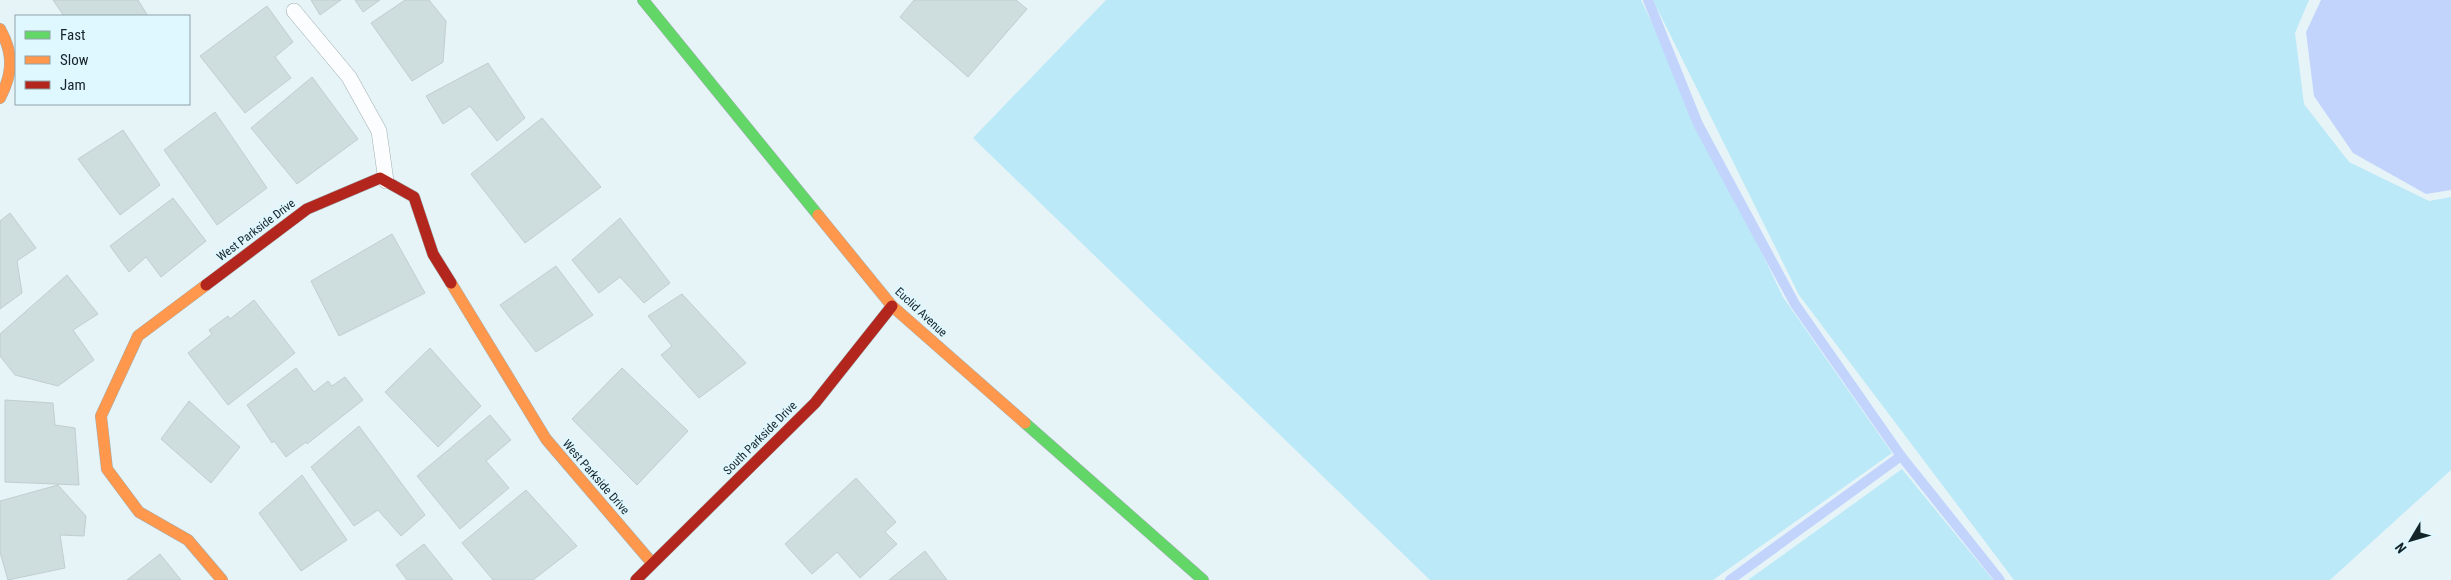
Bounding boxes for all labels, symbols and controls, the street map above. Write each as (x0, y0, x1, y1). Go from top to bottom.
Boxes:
legend (15, 15, 190, 105)
text: Fast (60, 26, 85, 44)
text: Slow (60, 51, 89, 69)
text: Jam (60, 76, 86, 94)
street label: West Parkside Drive (214, 196, 298, 264)
street label: Euclid Avenue (892, 284, 950, 340)
street label: South Parkside Drive (720, 398, 800, 478)
street label: West Parkside Drive (560, 437, 632, 517)
north arrow (2386, 515, 2436, 565)
text: N (2392, 540, 2410, 556)

